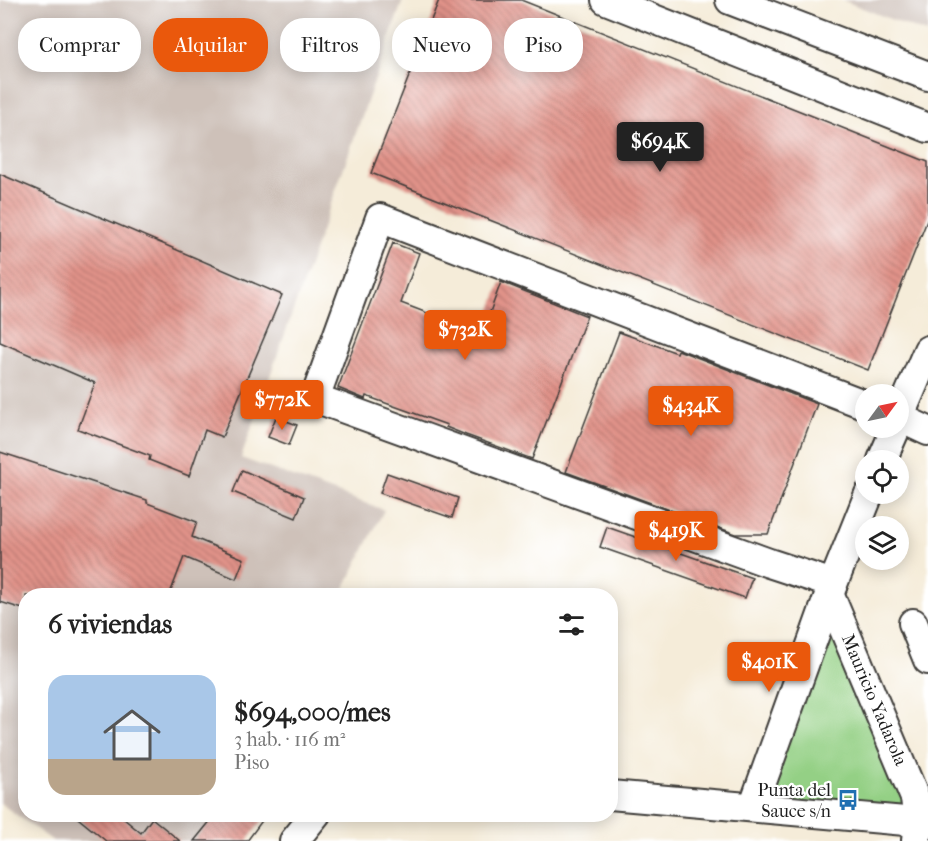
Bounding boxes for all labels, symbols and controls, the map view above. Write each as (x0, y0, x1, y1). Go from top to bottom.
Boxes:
chip: Comprar (18, 18, 141, 72)
chip: Alquilar (153, 18, 268, 72)
chip: Filtros (280, 18, 380, 72)
chip: Nuevo (392, 18, 492, 72)
chip: Piso (504, 18, 583, 72)
pin: $694K (618, 122, 702, 173)
text: $694K (631, 130, 689, 153)
pin: $732K (423, 310, 507, 361)
text: $732K (438, 318, 492, 341)
pin: $772K (240, 380, 324, 431)
north arrow (855, 384, 909, 438)
map controls (855, 384, 909, 570)
pin: $434K (649, 386, 733, 437)
text: $772K (254, 388, 310, 411)
text: $434K (662, 394, 720, 417)
button: locate (855, 450, 909, 504)
pin: $419K (634, 511, 718, 562)
button: layers (855, 516, 909, 570)
text: $419K (649, 519, 703, 542)
icon: filters (555, 608, 588, 641)
text: 6 viviendas (48, 609, 172, 640)
street label: Mauricio Yadarola (837, 631, 911, 770)
pin: $401K (727, 642, 811, 693)
text: $401K (741, 650, 797, 673)
text: $694,000/mes (234, 697, 391, 728)
icon: home (96, 699, 168, 771)
text: 3 hab. · 116 m² (234, 728, 345, 751)
text: Piso (234, 751, 270, 774)
place label: Punta del Sauce s/n (757, 780, 832, 822)
bus stop icon: Punta del Sauce s/n (836, 788, 860, 812)

